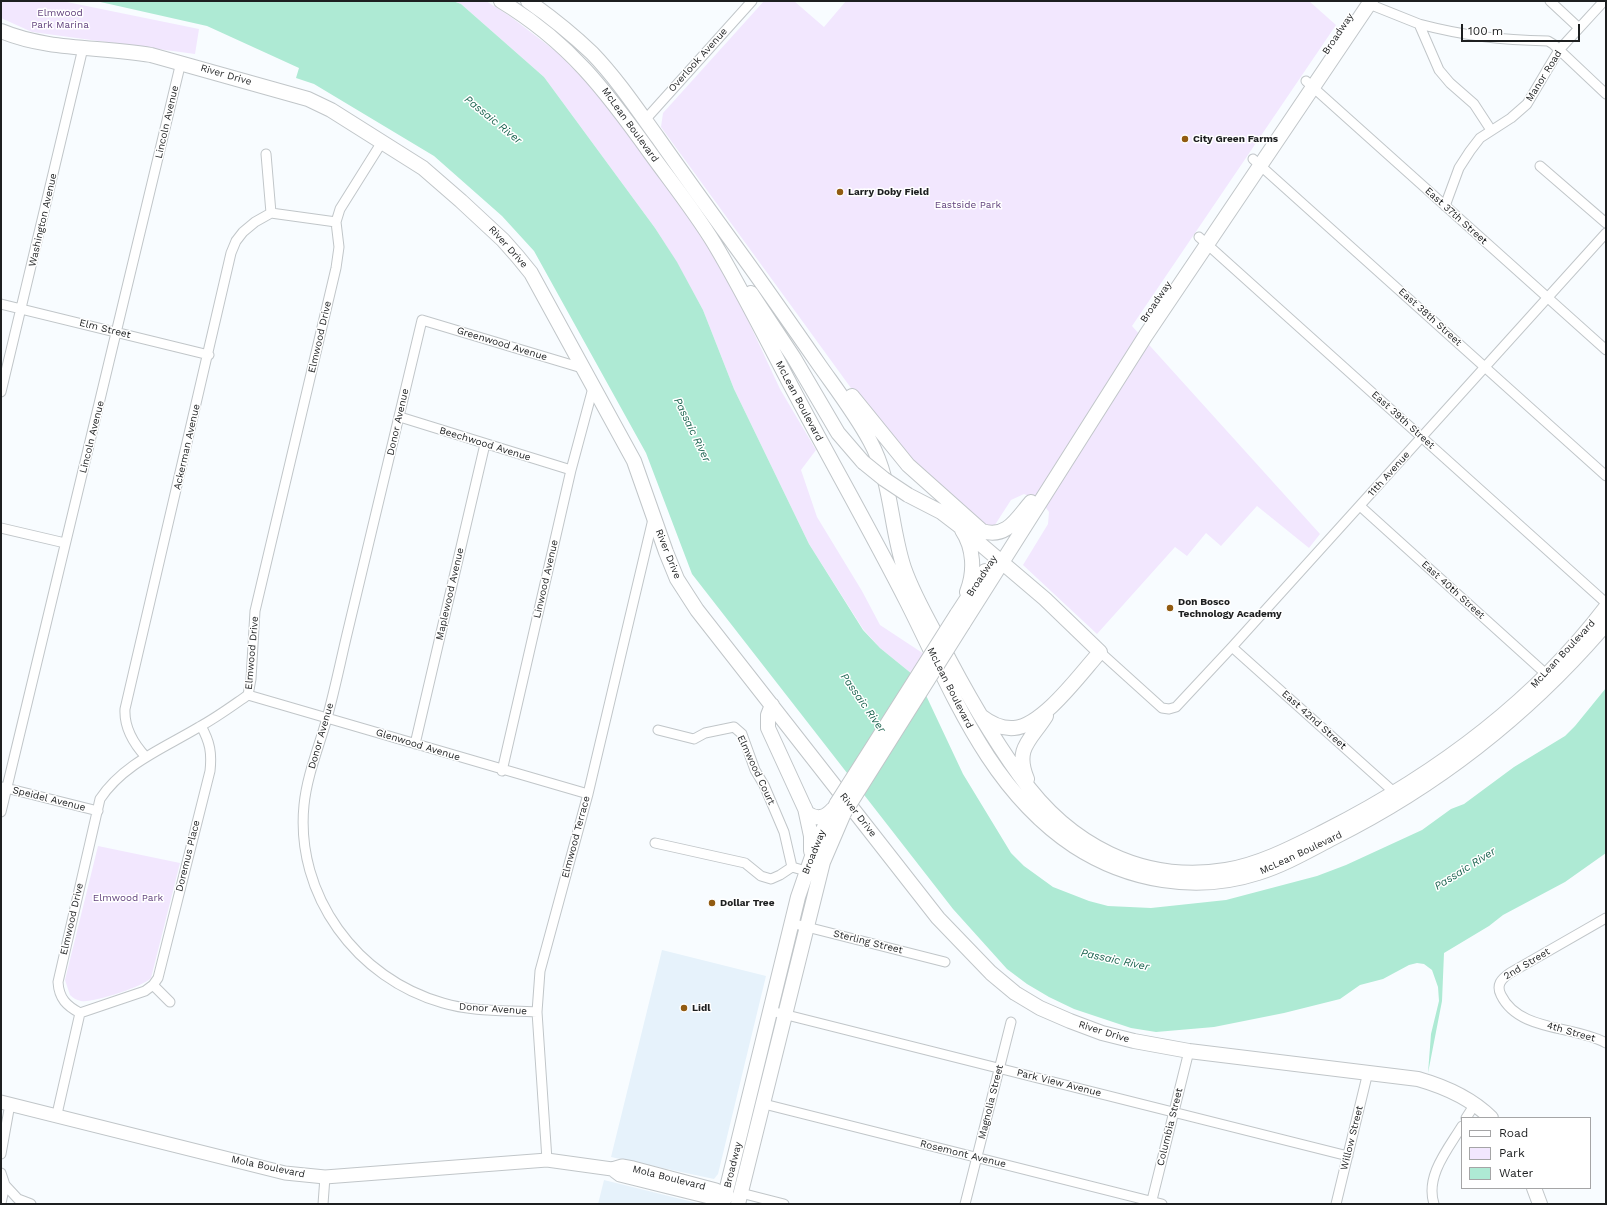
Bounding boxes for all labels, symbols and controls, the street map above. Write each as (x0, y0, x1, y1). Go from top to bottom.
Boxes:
park label: Elmwood Park Marina (31, 7, 89, 30)
street label: Broadway (1320, 11, 1356, 57)
scale bar (1463, 16, 1582, 42)
text: 100 m (1468, 24, 1503, 38)
street label: Overlook Avenue (666, 26, 730, 94)
street label: Manor Road (1523, 48, 1565, 104)
street label: River Drive (199, 62, 253, 88)
street label: Lincoln Avenue (153, 84, 181, 160)
street label: McLean Boulevard (599, 85, 661, 165)
water label: Passaic River (462, 93, 524, 147)
place label: City Green Farms (1193, 133, 1278, 145)
marker: City Green Farms (1180, 134, 1190, 144)
street label: Washington Avenue (26, 172, 60, 268)
street label: East 37th Street (1422, 185, 1490, 247)
place label: Larry Doby Field (848, 186, 929, 198)
marker: Larry Doby Field (835, 187, 845, 197)
park label: Eastside Park (935, 199, 1001, 211)
street label: River Drive (486, 223, 530, 271)
street label: Broadway (1138, 279, 1174, 325)
street label: East 38th Street (1396, 286, 1464, 348)
street label: Elmwood Drive (306, 300, 334, 374)
street label: Elm Street (78, 317, 132, 341)
street label: Greenwood Avenue (455, 325, 549, 363)
street label: McLean Boulevard (773, 359, 825, 443)
street label: Donor Avenue (384, 387, 412, 457)
street label: East 39th Street (1369, 389, 1437, 451)
water label: Passaic River (671, 396, 713, 464)
street label: Lincoln Avenue (77, 399, 107, 475)
street label: Ackerman Avenue (171, 403, 203, 491)
street label: Beechwood Avenue (438, 424, 532, 464)
street label: 11th Avenue (1365, 449, 1413, 499)
street label: River Drive (653, 527, 683, 581)
street label: Linwood Avenue (531, 539, 561, 619)
street label: Maplewood Avenue (434, 547, 466, 641)
street label: Broadway (964, 553, 1000, 599)
street label: East 40th Street (1419, 558, 1487, 622)
place label: Don Bosco Technology Academy (1178, 596, 1282, 620)
marker: Don Bosco Technology Academy (1165, 603, 1175, 613)
street label: Elmwood Drive (243, 616, 261, 690)
street label: McLean Boulevard (1528, 617, 1598, 691)
street label: McLean Boulevard (924, 646, 976, 730)
water label: Passaic River (838, 671, 888, 735)
street label: East 42nd Street (1279, 688, 1349, 752)
street label: Donor Avenue (306, 702, 336, 770)
street label: Glenwood Avenue (374, 726, 462, 764)
street label: Elmwood Court (735, 733, 777, 807)
street label: Speidel Avenue (11, 784, 87, 814)
street label: River Drive (837, 791, 879, 839)
street label: Elmwood Terrace (559, 795, 593, 879)
street label: Doremus Place (173, 819, 203, 893)
street label: Broadway (800, 828, 828, 876)
street label: McLean Boulevard (1258, 829, 1344, 877)
water label: Passaic River (1432, 845, 1498, 893)
street label: Elmwood Drive (58, 882, 86, 956)
park label: Elmwood Park (93, 892, 163, 904)
place label: Dollar Tree (720, 897, 774, 909)
marker: Dollar Tree (707, 898, 717, 908)
street label: Sterling Street (832, 928, 904, 956)
water label: Passaic River (1080, 946, 1150, 974)
street label: 2nd Street (1502, 946, 1552, 982)
street label: Donor Avenue (459, 1001, 527, 1017)
place label: Lidl (692, 1002, 710, 1014)
marker: Lidl (679, 1003, 689, 1013)
street label: River Drive (1077, 1019, 1131, 1045)
street label: 4th Street (1545, 1019, 1597, 1045)
street label: Magnolia Street (976, 1063, 1006, 1141)
street label: Park View Avenue (1015, 1067, 1103, 1099)
street label: Columbia Street (1155, 1087, 1185, 1167)
street label: Willow Street (1338, 1104, 1366, 1172)
legend (1461, 1117, 1591, 1189)
text: Road (1499, 1126, 1528, 1140)
street label: Rosemont Avenue (919, 1138, 1007, 1170)
street label: Broadway (721, 1141, 745, 1189)
text: Park (1499, 1146, 1525, 1160)
street label: Mola Boulevard (230, 1153, 306, 1181)
street label: Mola Boulevard (631, 1163, 707, 1193)
text: Water (1499, 1166, 1533, 1180)

